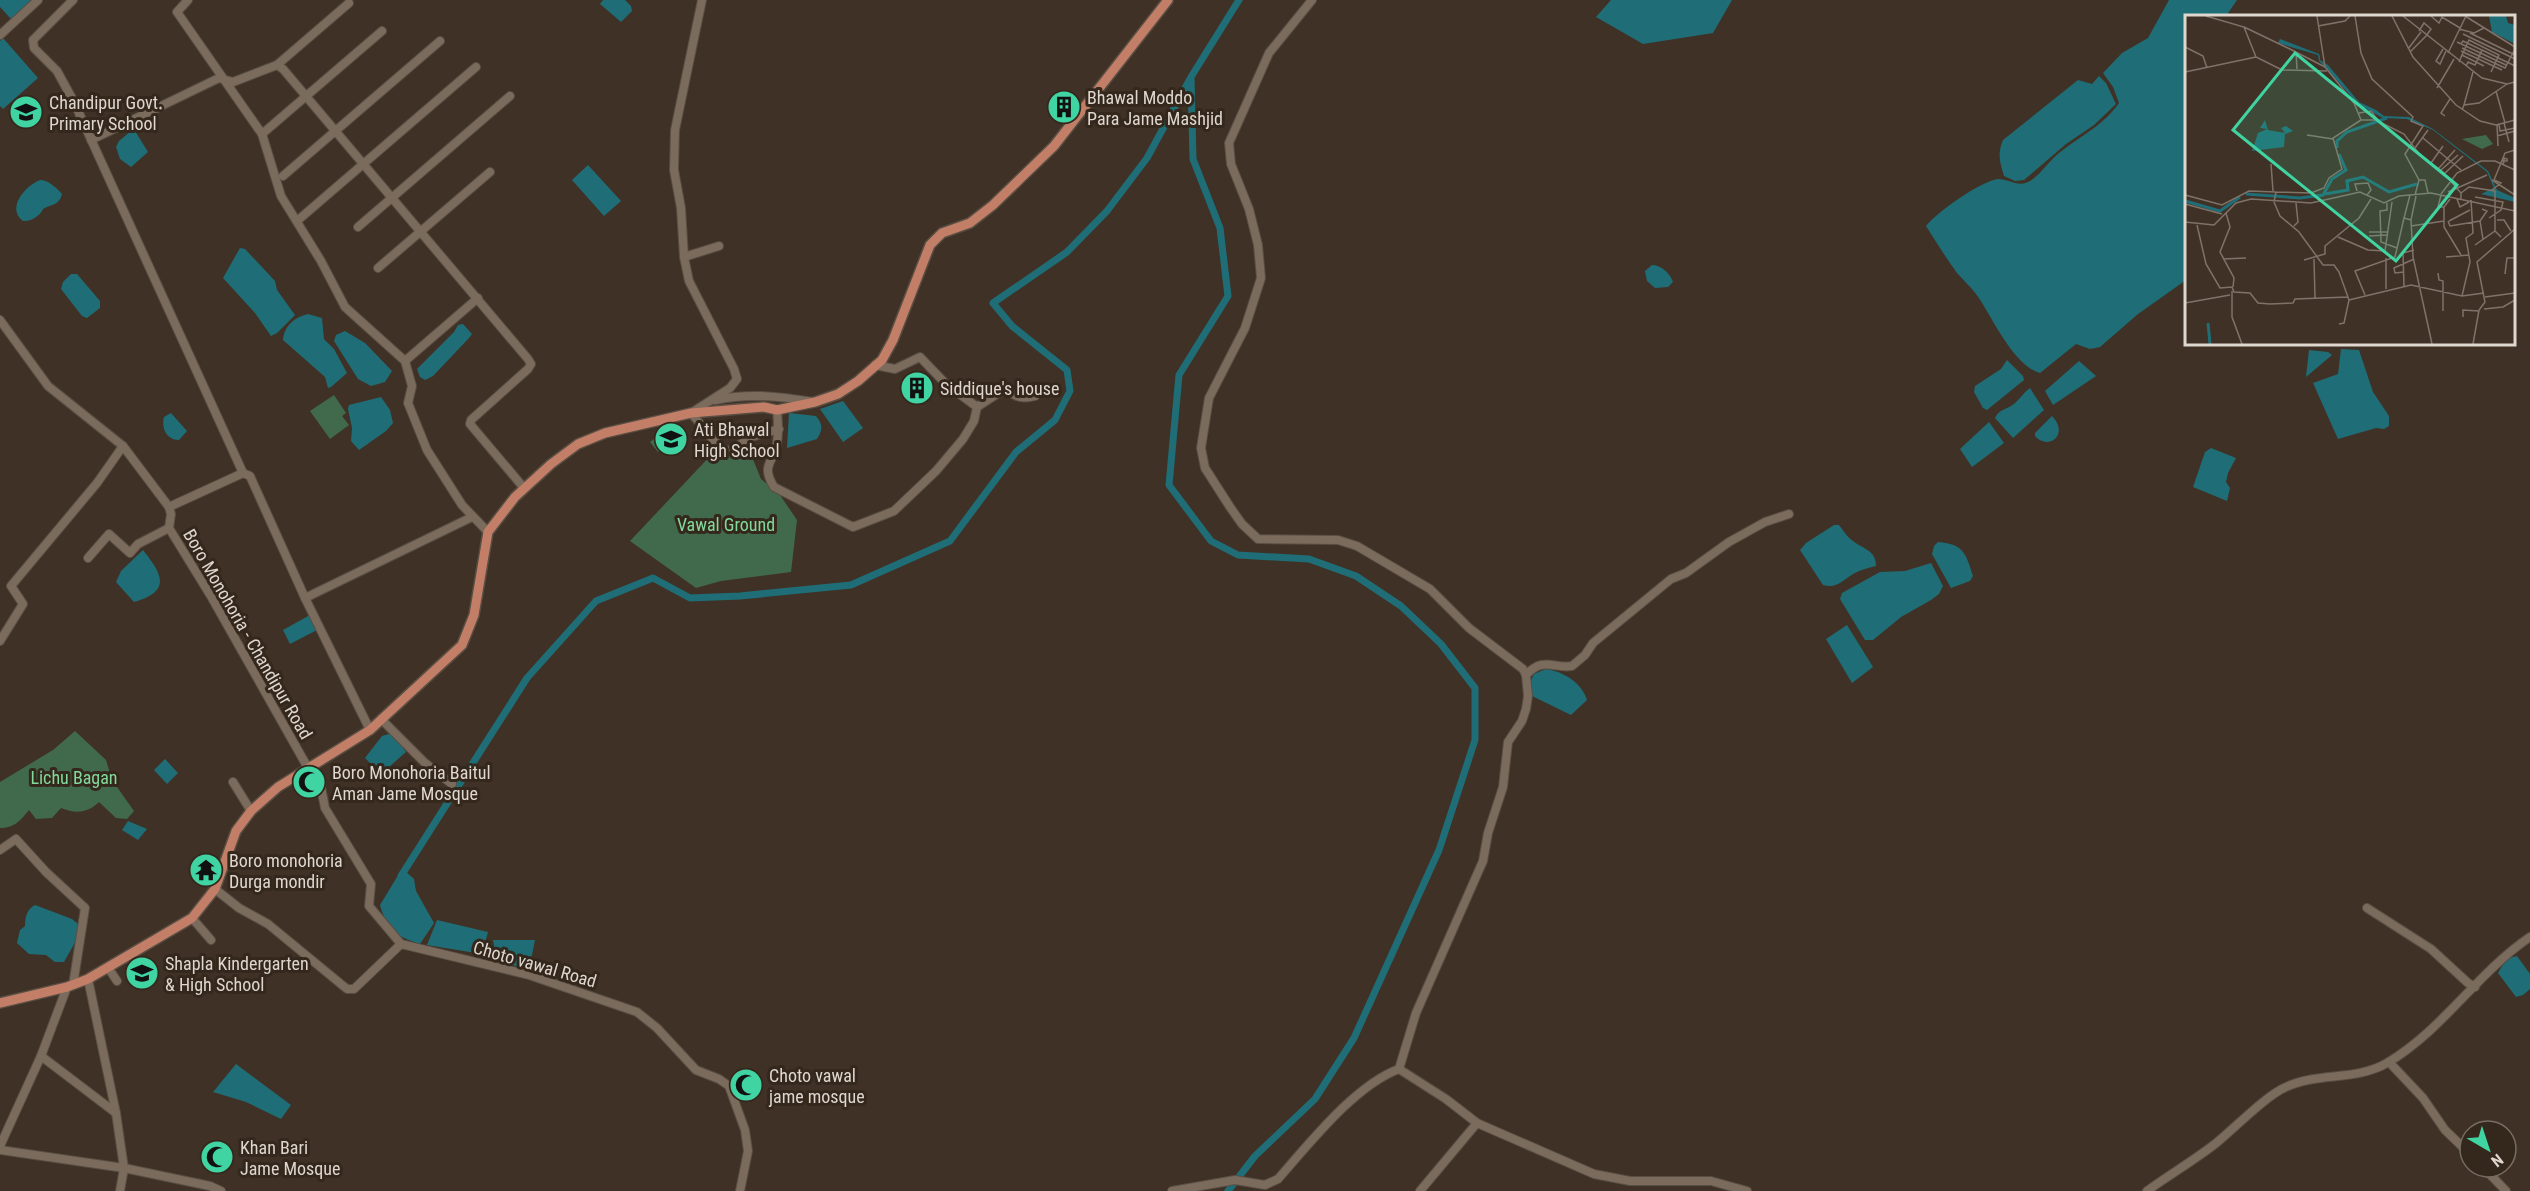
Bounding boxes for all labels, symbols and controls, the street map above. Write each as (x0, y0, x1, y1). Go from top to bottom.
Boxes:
inset map (2185, 15, 2515, 345)
place label: Bhawal Moddo Para Jame Mashjid (1087, 87, 1223, 129)
building icon: Bhawal Moddo Para Jame Mashjid (1046, 89, 1082, 125)
place label: Chandipur Govt. Primary School (49, 92, 163, 134)
school or university icon: Chandipur Govt. Primary School (8, 94, 44, 130)
building icon: Siddique's house (899, 370, 935, 406)
place label: Siddique's house (940, 378, 1059, 399)
place label: Ati Bhawal High School (694, 419, 780, 461)
school or university icon: Ati Bhawal High School (653, 421, 689, 457)
park label: Vawal Ground (677, 514, 775, 535)
street label: Boro Monohoria - Chandipur Road (179, 525, 317, 743)
place label: Boro Monohoria Baitul Aman Jame Mosque (332, 762, 491, 804)
mosque icon: Boro Monohoria Baitul Aman Jame Mosque (291, 764, 327, 800)
park label: Lichu Bagan (30, 767, 118, 788)
place label: Boro monohoria Durga mondir (229, 850, 343, 892)
temple icon: Boro monohoria Durga mondir (188, 852, 224, 888)
street label: Choto vawal Road (471, 936, 599, 992)
place label: Shapla Kindergarten & High School (165, 953, 309, 995)
school or university icon: Shapla Kindergarten & High School (124, 955, 160, 991)
place label: Choto vawal jame mosque (768, 1065, 865, 1107)
mosque icon: Choto vawal jame mosque (728, 1067, 764, 1103)
north arrow (2458, 1119, 2518, 1179)
place label: Khan Bari Jame Mosque (240, 1137, 340, 1179)
mosque icon: Khan Bari Jame Mosque (199, 1139, 235, 1175)
text: N (2487, 1150, 2507, 1171)

